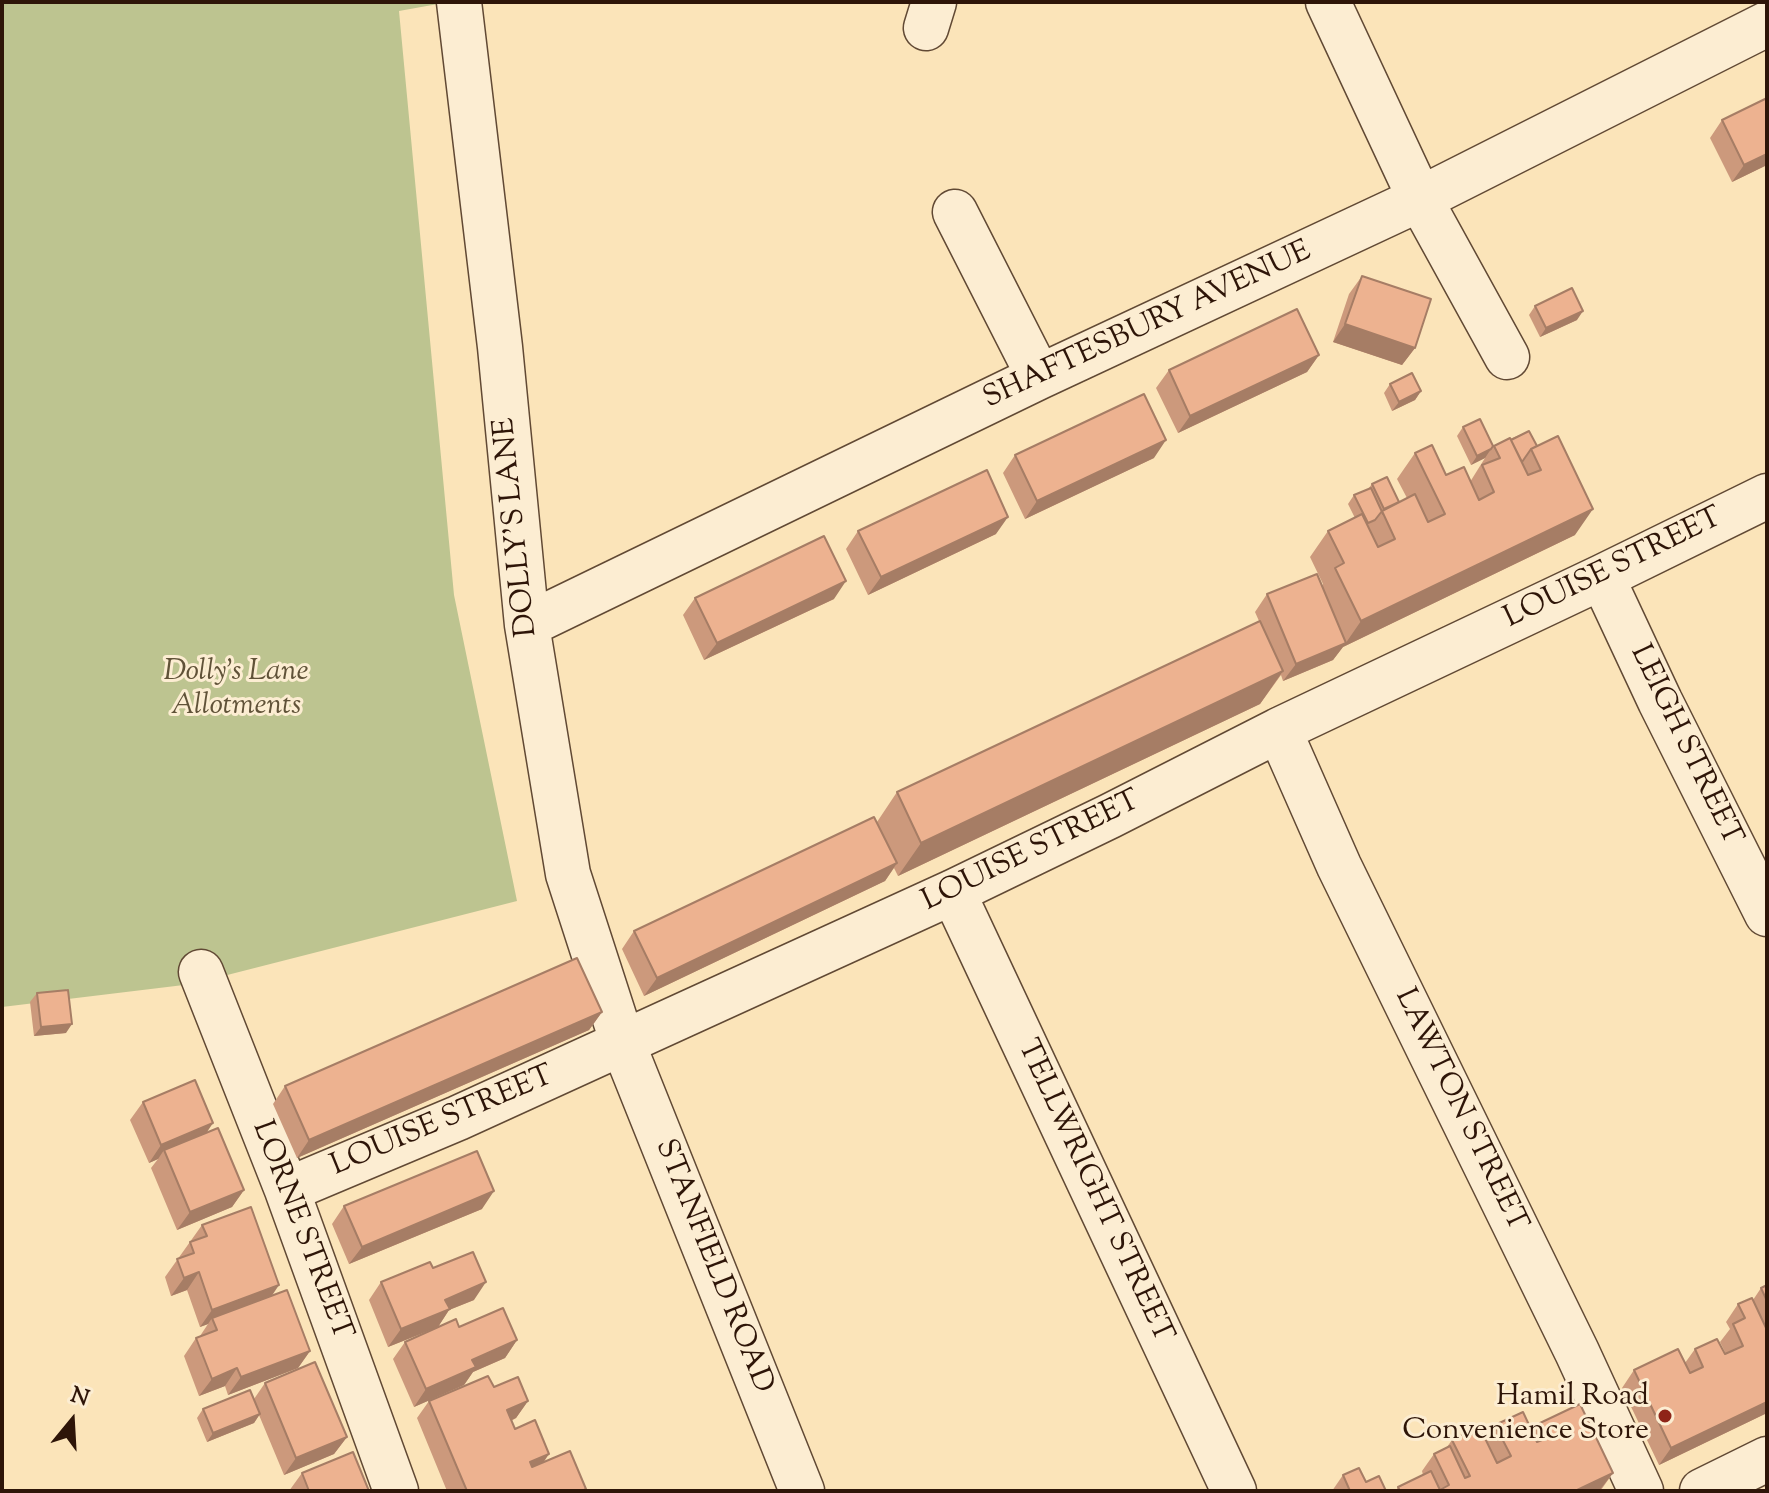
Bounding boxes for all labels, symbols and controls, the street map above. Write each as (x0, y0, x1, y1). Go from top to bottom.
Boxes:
street label: SHAFTESBURY AVENUE (978, 235, 1318, 419)
street label: DOLLY'S LANE (489, 416, 547, 638)
street label: LOUISE STREET (1499, 502, 1729, 638)
street label: LEIGH STREET (1620, 640, 1748, 852)
park label: Dolly's Lane Allotments (163, 656, 309, 726)
street label: LOUISE STREET (917, 785, 1147, 921)
street label: LAWTON STREET (1385, 984, 1533, 1238)
street label: TELLWRIGHT STREET (1007, 1035, 1179, 1349)
street label: LOUISE STREET (326, 1060, 560, 1186)
street label: LORNE STREET (242, 1116, 358, 1346)
street label: STANFIELD ROAD (645, 1135, 779, 1399)
text: N (66, 1380, 93, 1416)
north arrow (32, 1381, 112, 1461)
place label: Hamil Road Convenience Store (1402, 1381, 1649, 1452)
marker: Hamil Road Convenience Store (1656, 1407, 1674, 1425)

